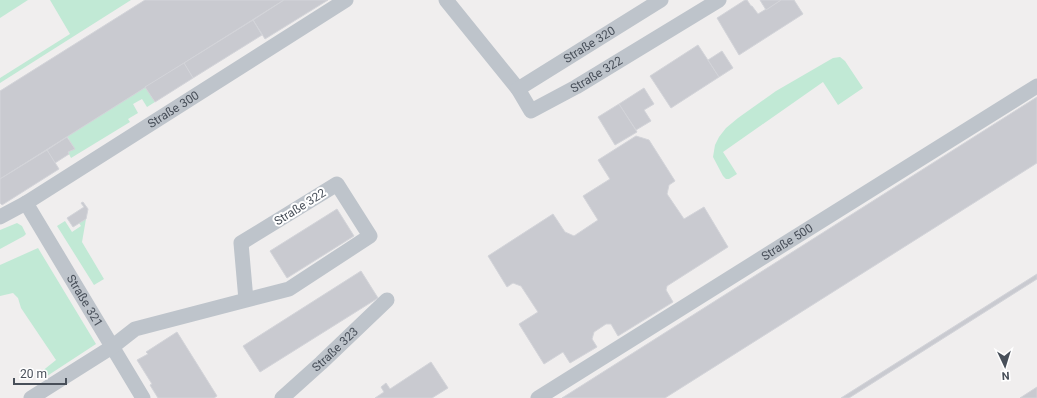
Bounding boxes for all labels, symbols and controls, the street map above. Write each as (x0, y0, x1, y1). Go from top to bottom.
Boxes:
street label: Straße 320 (561, 23, 618, 66)
street label: Straße 322 (568, 53, 625, 96)
street label: Straße 300 (145, 88, 202, 131)
street label: Straße 322 (272, 186, 329, 228)
street label: Straße 500 (759, 221, 816, 263)
street label: Straße 321 (64, 272, 106, 329)
street label: Straße 323 (309, 324, 361, 375)
north arrow (985, 346, 1025, 386)
scale bar (14, 360, 66, 386)
text: 20 m (20, 367, 47, 381)
text: N (1001, 369, 1010, 382)

